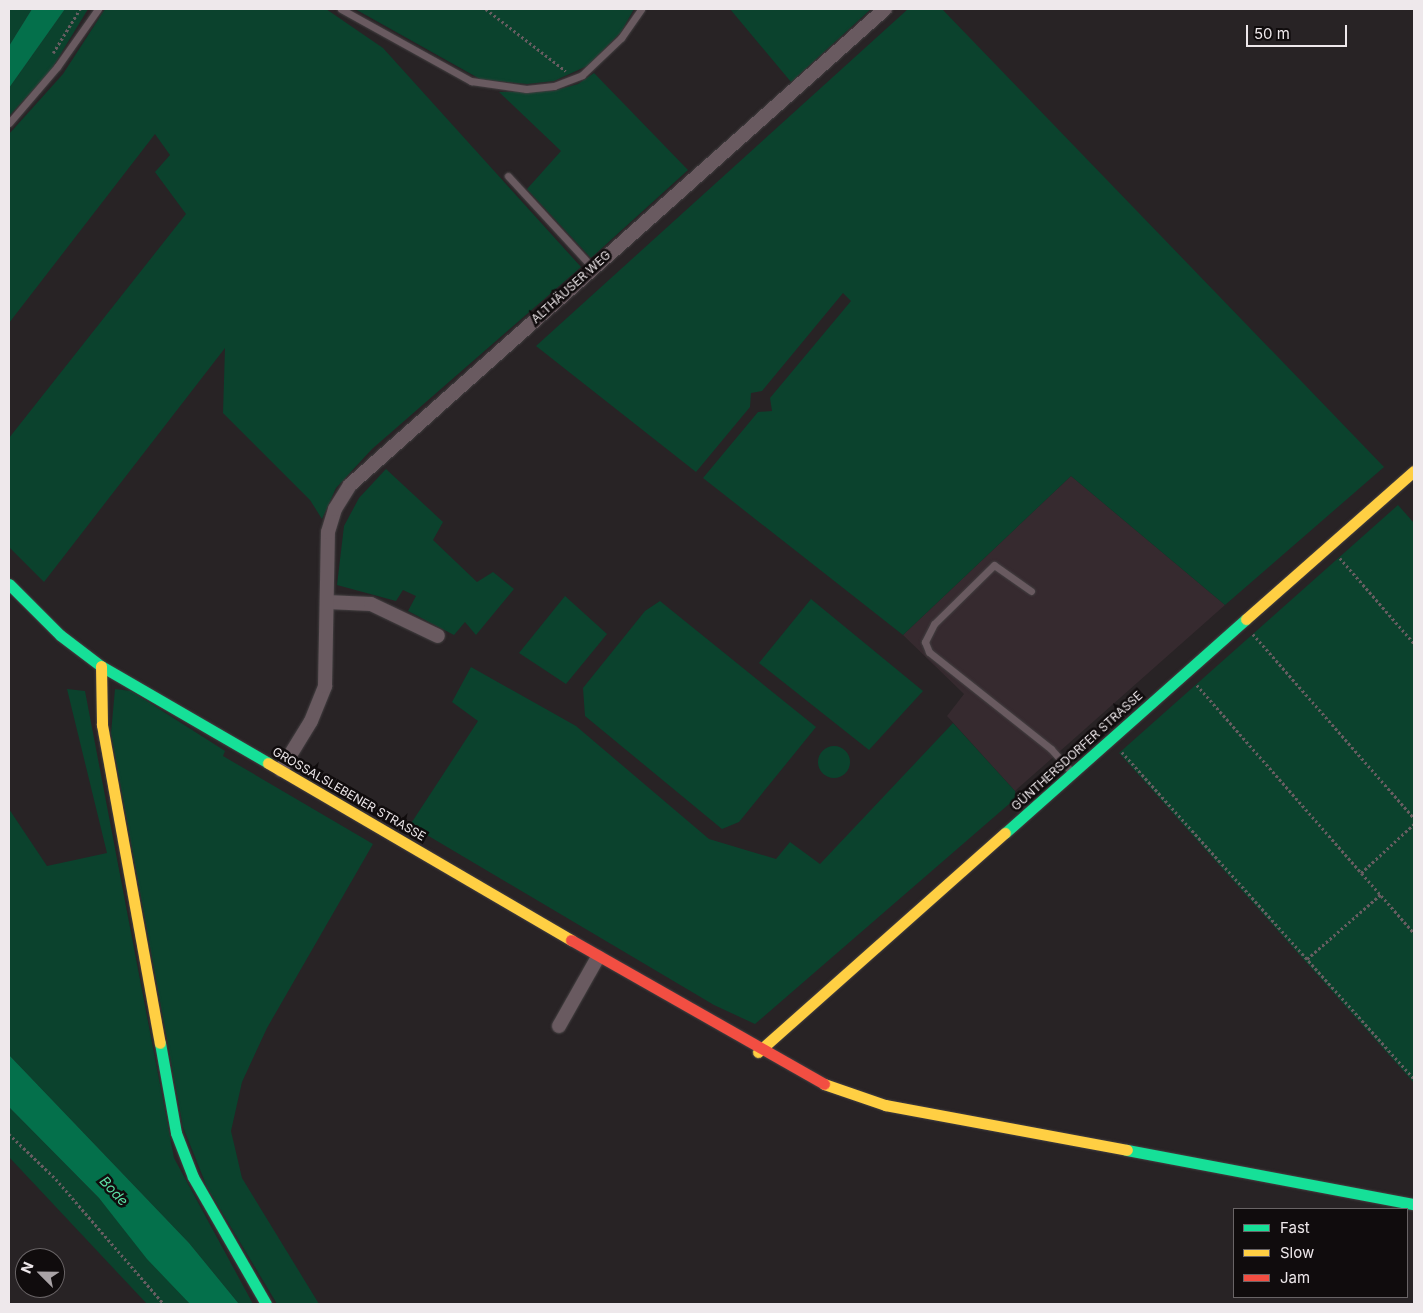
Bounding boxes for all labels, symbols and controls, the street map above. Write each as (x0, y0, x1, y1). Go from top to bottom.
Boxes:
scale bar (1248, 15, 1349, 47)
text: 50 m (1254, 24, 1290, 43)
street label: ALTHÄUSER WEG (528, 248, 614, 326)
street label: GÜNTHERSDORFER STRASSE (1009, 688, 1145, 814)
street label: GROSSALSLEBENER STRASSE (270, 744, 428, 844)
water label: Bode (96, 1173, 132, 1209)
legend (1233, 1208, 1408, 1298)
text: Fast (1280, 1218, 1310, 1237)
text: Slow (1280, 1243, 1314, 1262)
north arrow (15, 1248, 65, 1298)
text: N (17, 1259, 37, 1276)
text: Jam (1280, 1268, 1310, 1287)

